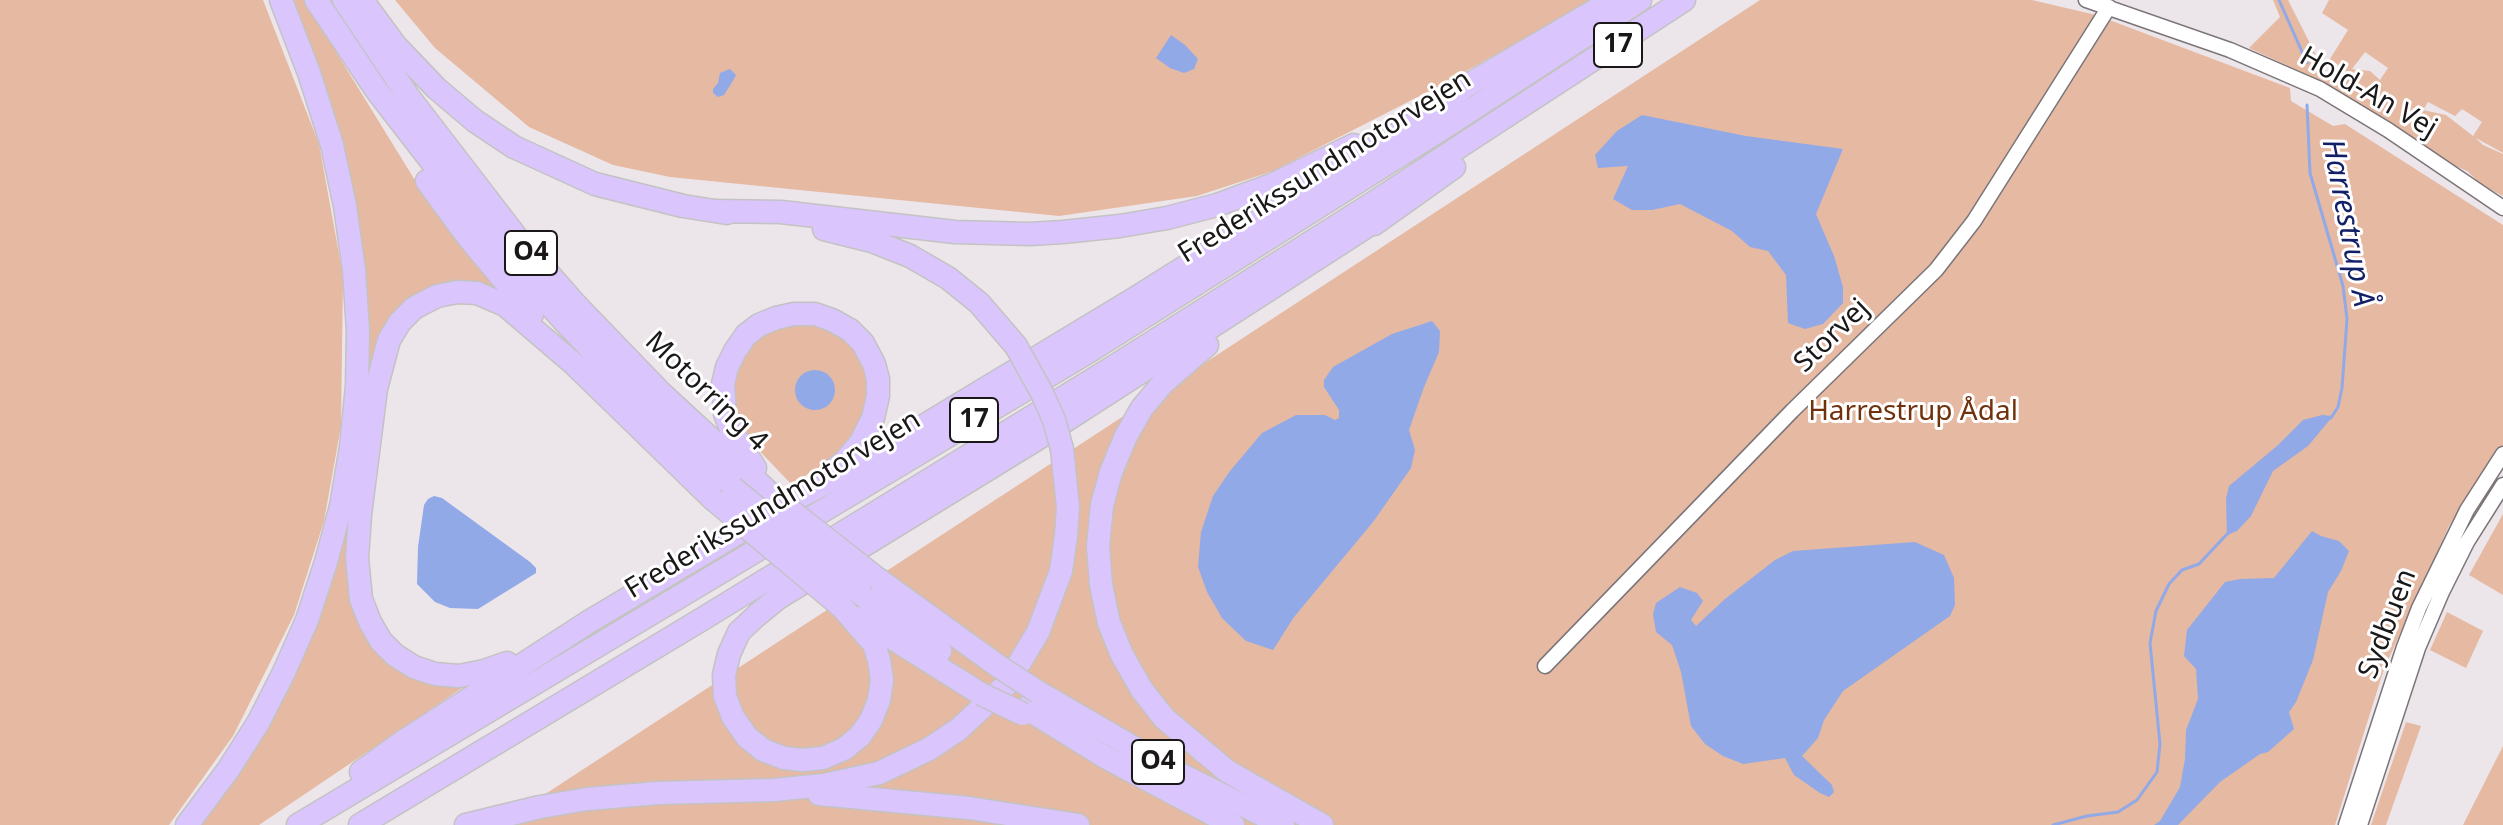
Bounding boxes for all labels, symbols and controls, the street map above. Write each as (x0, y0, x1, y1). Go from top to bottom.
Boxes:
road number: 17 (1594, 23, 1642, 67)
street label: Hold-An Vej (2293, 40, 2443, 146)
street label: Frederikssundmotorvejen (1172, 63, 1478, 271)
water label: Harrestrup Å (2313, 136, 2381, 310)
road number: O4 (505, 231, 557, 275)
street label: Storvej (1788, 292, 1876, 380)
street label: Motorring 4 (638, 325, 774, 459)
park label: Harrestrup Ådal (1808, 395, 2018, 429)
road number: 17 (950, 398, 998, 442)
street label: Frederikssundmotorvejen (619, 403, 927, 607)
street label: Sydbuen (2352, 565, 2424, 683)
road number: O4 (1132, 740, 1184, 784)

